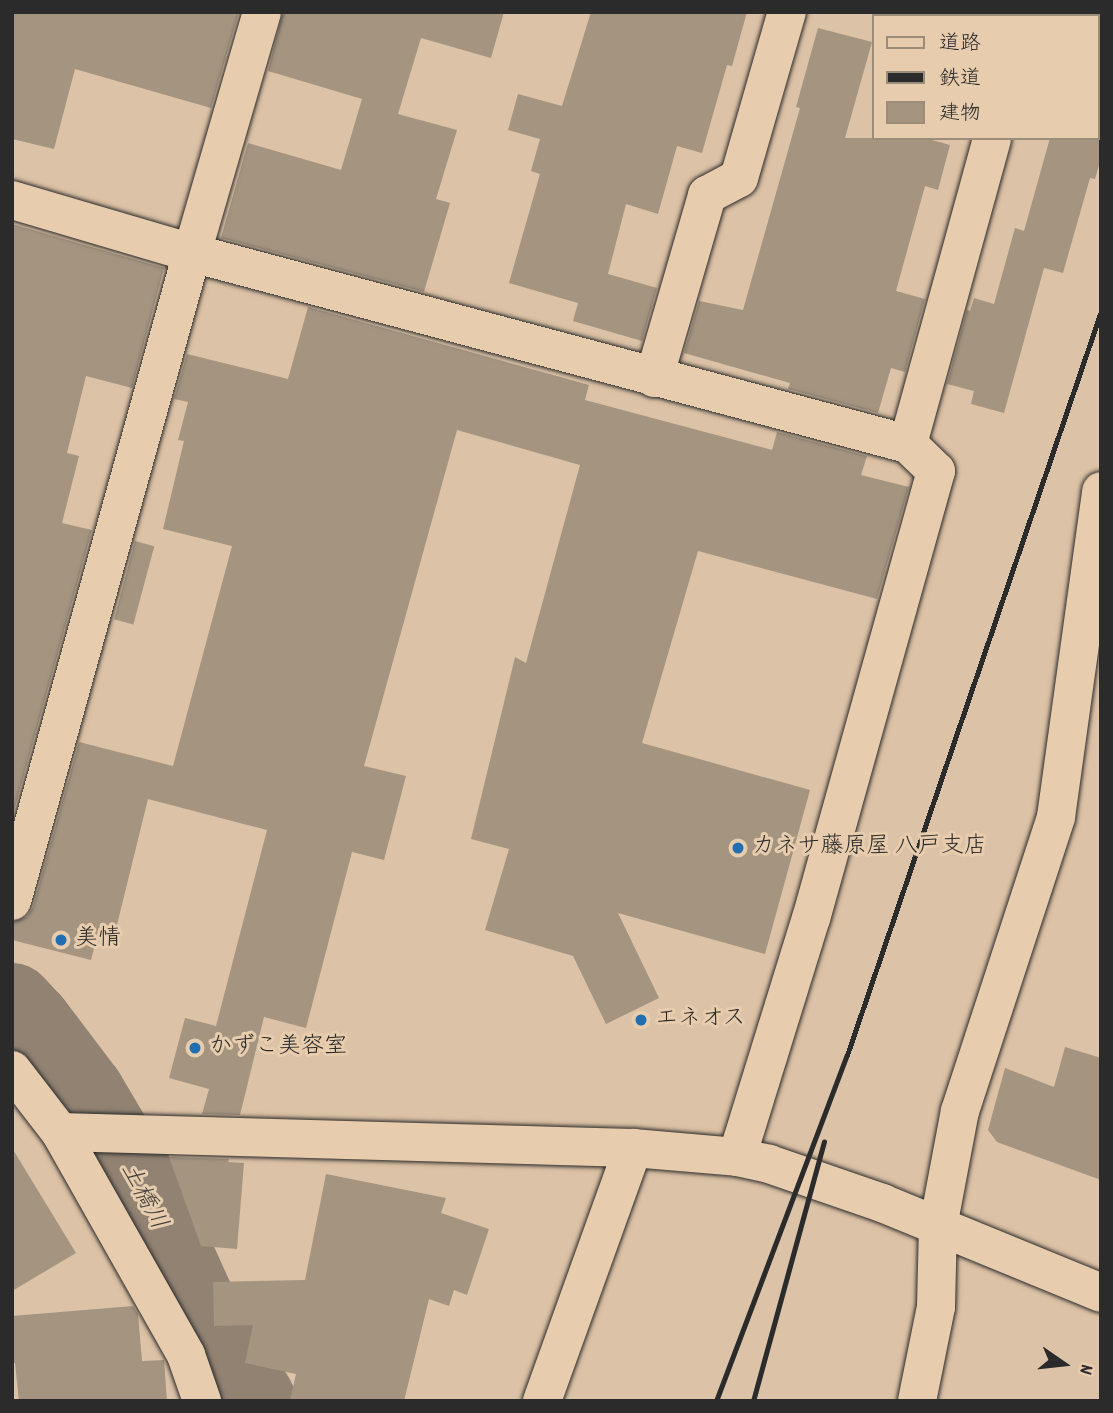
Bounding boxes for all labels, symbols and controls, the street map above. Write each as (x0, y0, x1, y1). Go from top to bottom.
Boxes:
legend (872, 14, 1099, 140)
text: 道路 (939, 30, 981, 60)
text: 鉄道 (939, 65, 981, 95)
text: 建物 (939, 100, 981, 130)
place label: カネサ藤原屋 八戸支店 (752, 834, 987, 862)
marker: カネサ藤原屋 八戸支店 (730, 840, 746, 856)
place label: 美情 (75, 926, 121, 954)
marker: 美情 (53, 932, 69, 948)
place label: エネオス (655, 1006, 747, 1034)
marker: エネオス (633, 1012, 649, 1028)
place label: かずこ美容室 (209, 1034, 347, 1062)
marker: かずこ美容室 (187, 1040, 203, 1056)
water label: 土橋川 (112, 1158, 172, 1236)
north arrow (1029, 1329, 1099, 1399)
text: N (1071, 1361, 1099, 1377)

